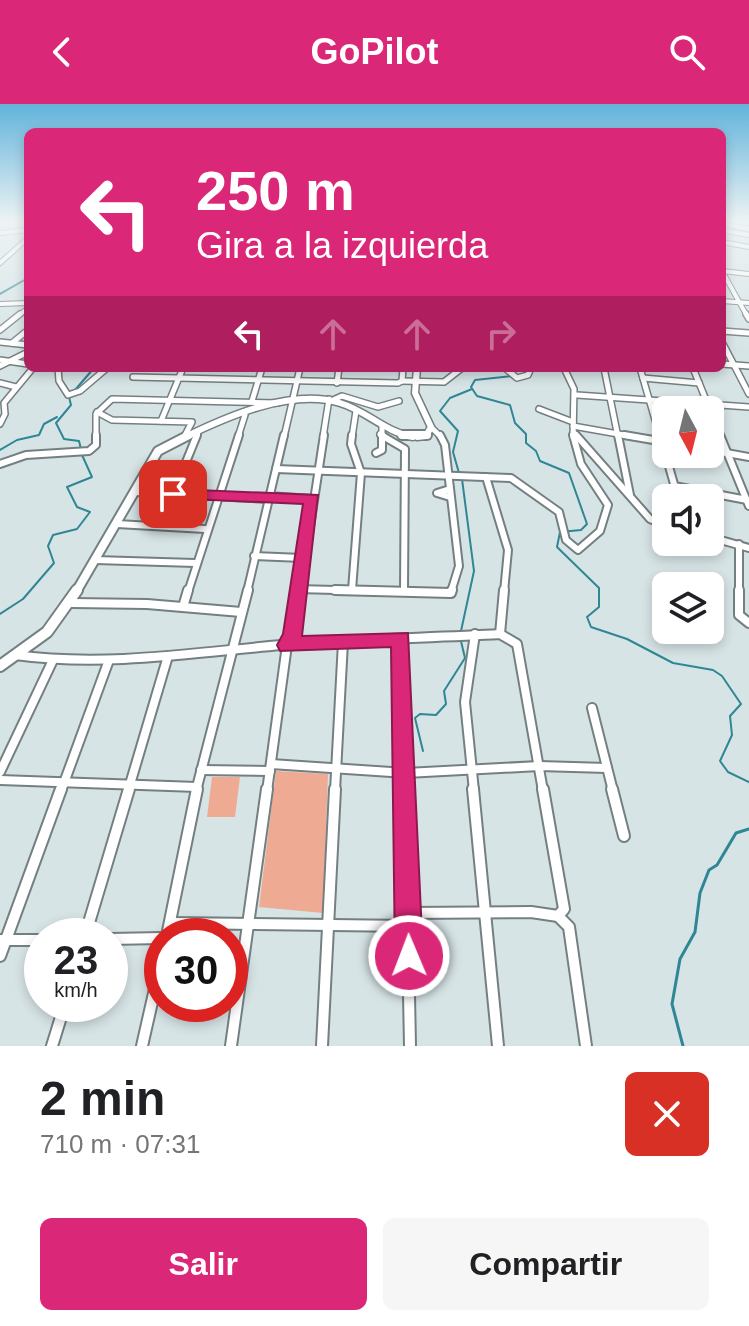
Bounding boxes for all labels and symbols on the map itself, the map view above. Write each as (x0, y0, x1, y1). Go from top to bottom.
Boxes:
north arrow (652, 396, 724, 468)
pin (139, 460, 207, 528)
position arrow (367, 914, 451, 998)
speed limit sign: 30 (144, 918, 248, 1022)

